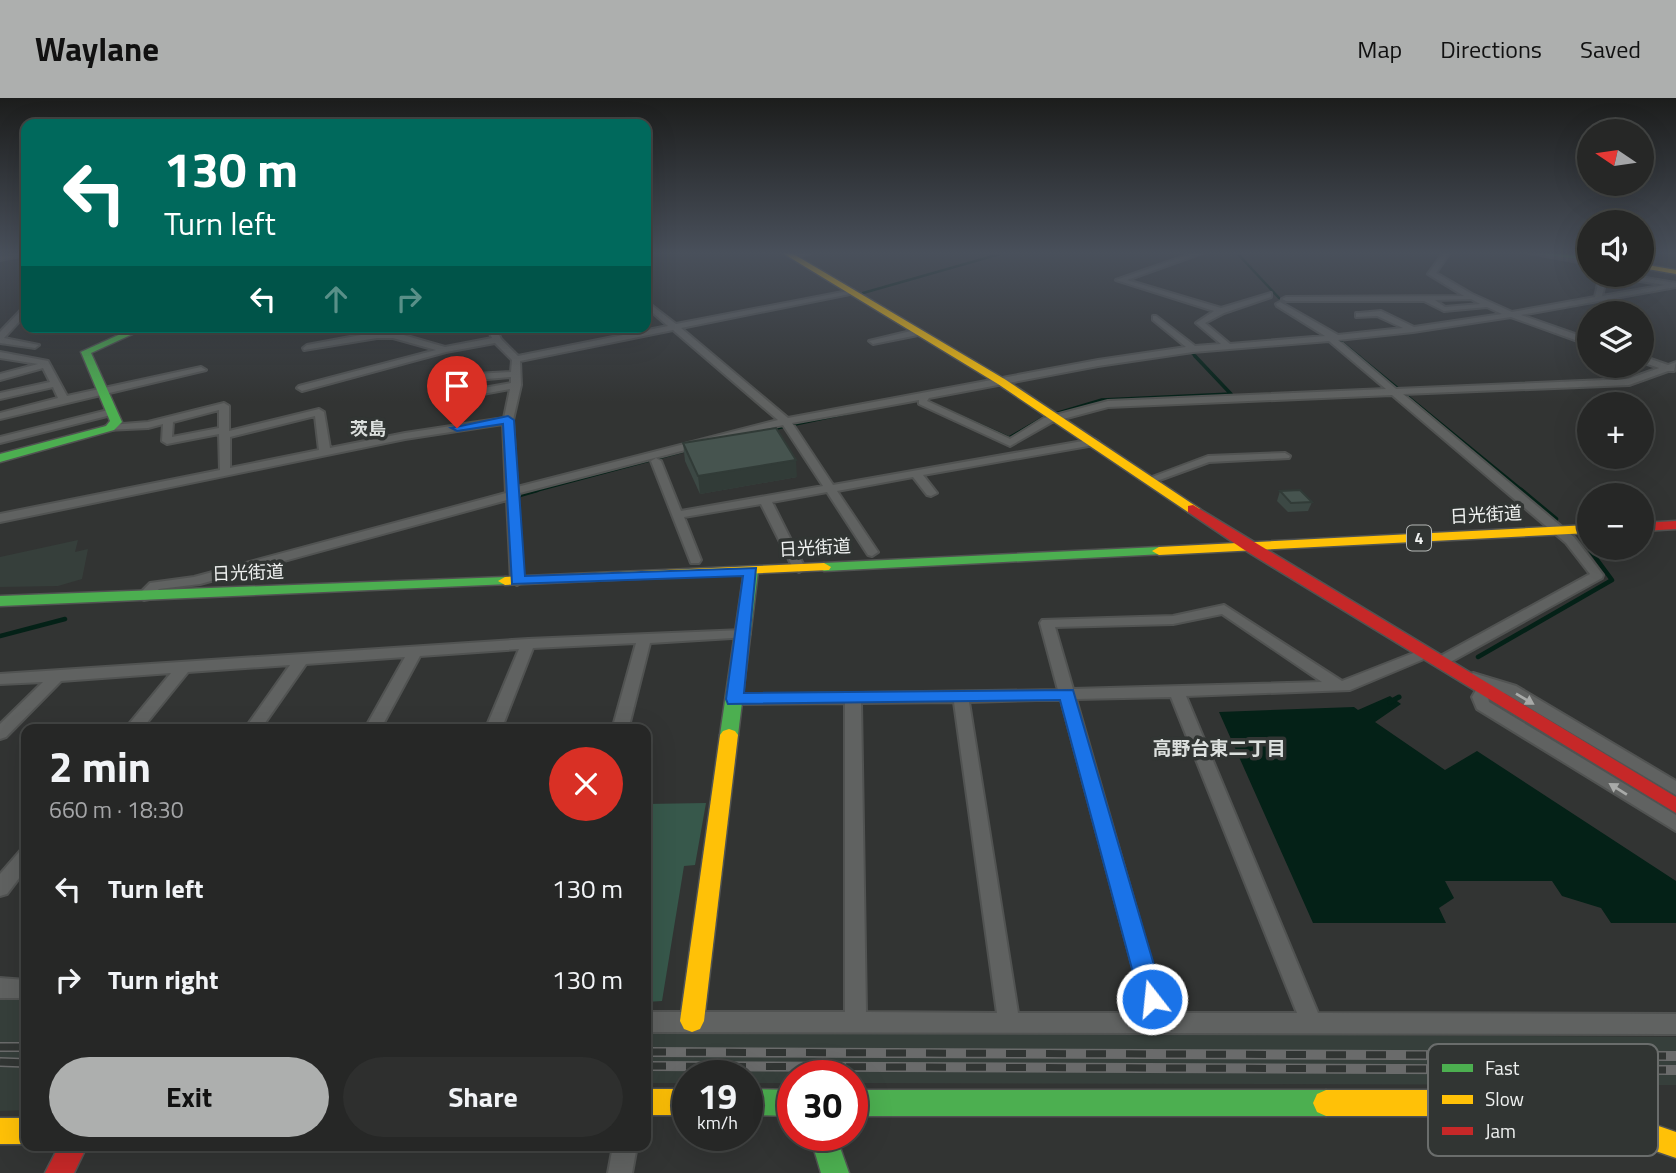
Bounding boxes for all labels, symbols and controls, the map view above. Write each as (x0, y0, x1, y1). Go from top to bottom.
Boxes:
text: Waylane (35, 24, 159, 74)
text: Map (1357, 31, 1402, 67)
text: Directions (1440, 31, 1542, 67)
text: Saved (1580, 31, 1641, 67)
north arrow (1577, 119, 1654, 196)
map controls (1577, 119, 1654, 560)
text: 130 m (164, 131, 298, 206)
icon: left (49, 147, 140, 238)
text: Turn left (164, 199, 276, 247)
button: sound (1577, 210, 1654, 287)
icon: left (244, 280, 282, 318)
icon: ahead (317, 280, 355, 318)
icon: right (390, 280, 428, 318)
button: layers (1577, 301, 1654, 378)
pin (427, 356, 487, 428)
icon: arrive (438, 367, 476, 405)
button: + (1577, 392, 1654, 469)
district label: 茨島 (350, 415, 386, 442)
button: − (1577, 483, 1654, 560)
street label: 日光街道 (1449, 499, 1523, 530)
road number: 4 (1407, 526, 1431, 550)
street label: 日光街道 (778, 532, 852, 563)
street label: 日光街道 (212, 558, 284, 587)
one-way arrow (1516, 692, 1535, 705)
district label: 高野台東二丁目 (1152, 733, 1286, 762)
text: 2 min (49, 734, 151, 798)
button: close (549, 747, 623, 821)
one-way arrow (1608, 782, 1627, 795)
text: 660 m · 18:30 (49, 792, 184, 827)
text: Turn left (108, 869, 203, 908)
text: 130 m (552, 869, 623, 908)
icon: left (49, 870, 87, 908)
text: Turn right (108, 960, 219, 999)
text: 130 m (552, 960, 623, 999)
icon: right (49, 961, 87, 999)
position arrow (1115, 962, 1189, 1036)
legend (1428, 1044, 1658, 1156)
text: Fast (1485, 1053, 1520, 1082)
button: Exit (49, 1057, 329, 1137)
button: Share (343, 1057, 623, 1137)
speed limit sign: 30 (777, 1060, 868, 1151)
text: 19 (698, 1069, 737, 1123)
text: Slow (1485, 1084, 1524, 1113)
text: km/h (697, 1109, 738, 1136)
text: Jam (1485, 1116, 1516, 1145)

